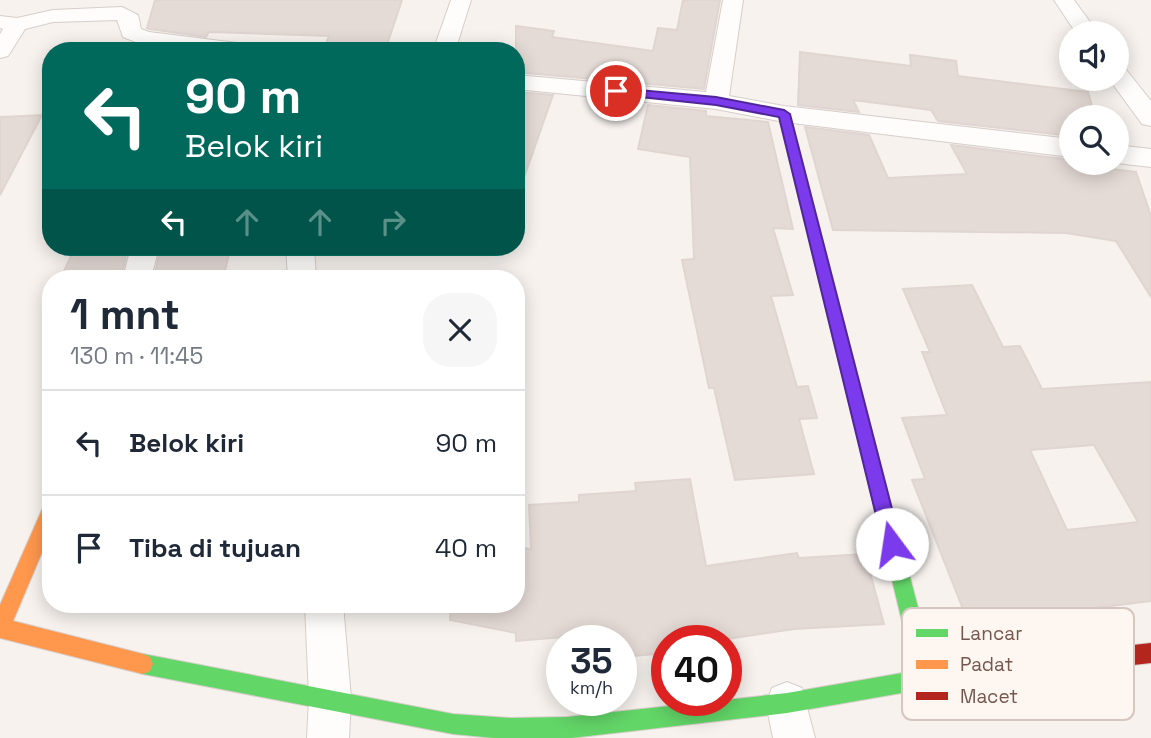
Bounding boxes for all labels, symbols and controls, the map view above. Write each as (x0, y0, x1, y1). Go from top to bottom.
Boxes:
map controls (1059, 21, 1129, 175)
button: sound (1059, 21, 1129, 91)
pin (586, 61, 646, 121)
text: 90 m (185, 65, 301, 127)
icon: left (70, 70, 161, 161)
icon: arrive (597, 72, 635, 110)
button: search (1059, 105, 1129, 175)
text: Belok kiri (185, 126, 323, 166)
icon: left (155, 203, 193, 241)
icon: ahead (228, 203, 266, 241)
icon: ahead (301, 203, 339, 241)
icon: right (374, 203, 412, 241)
text: 1 mnt (70, 288, 180, 341)
button: close (423, 293, 497, 367)
text: 130 m · 11:45 (70, 341, 203, 371)
icon: left (70, 424, 108, 462)
text: Belok kiri (129, 426, 244, 460)
text: 90 m (435, 426, 497, 460)
position arrow (855, 507, 929, 581)
icon: arrive (70, 529, 108, 567)
text: Tiba di tujuan (129, 531, 301, 565)
text: 40 m (435, 531, 497, 565)
legend (902, 608, 1134, 720)
text: Lancar (960, 621, 1022, 646)
speed limit sign: 40 (651, 625, 742, 716)
text: 35 (570, 639, 613, 683)
text: Padat (960, 652, 1013, 677)
text: km/h (570, 676, 613, 699)
text: Macet (960, 684, 1018, 709)

